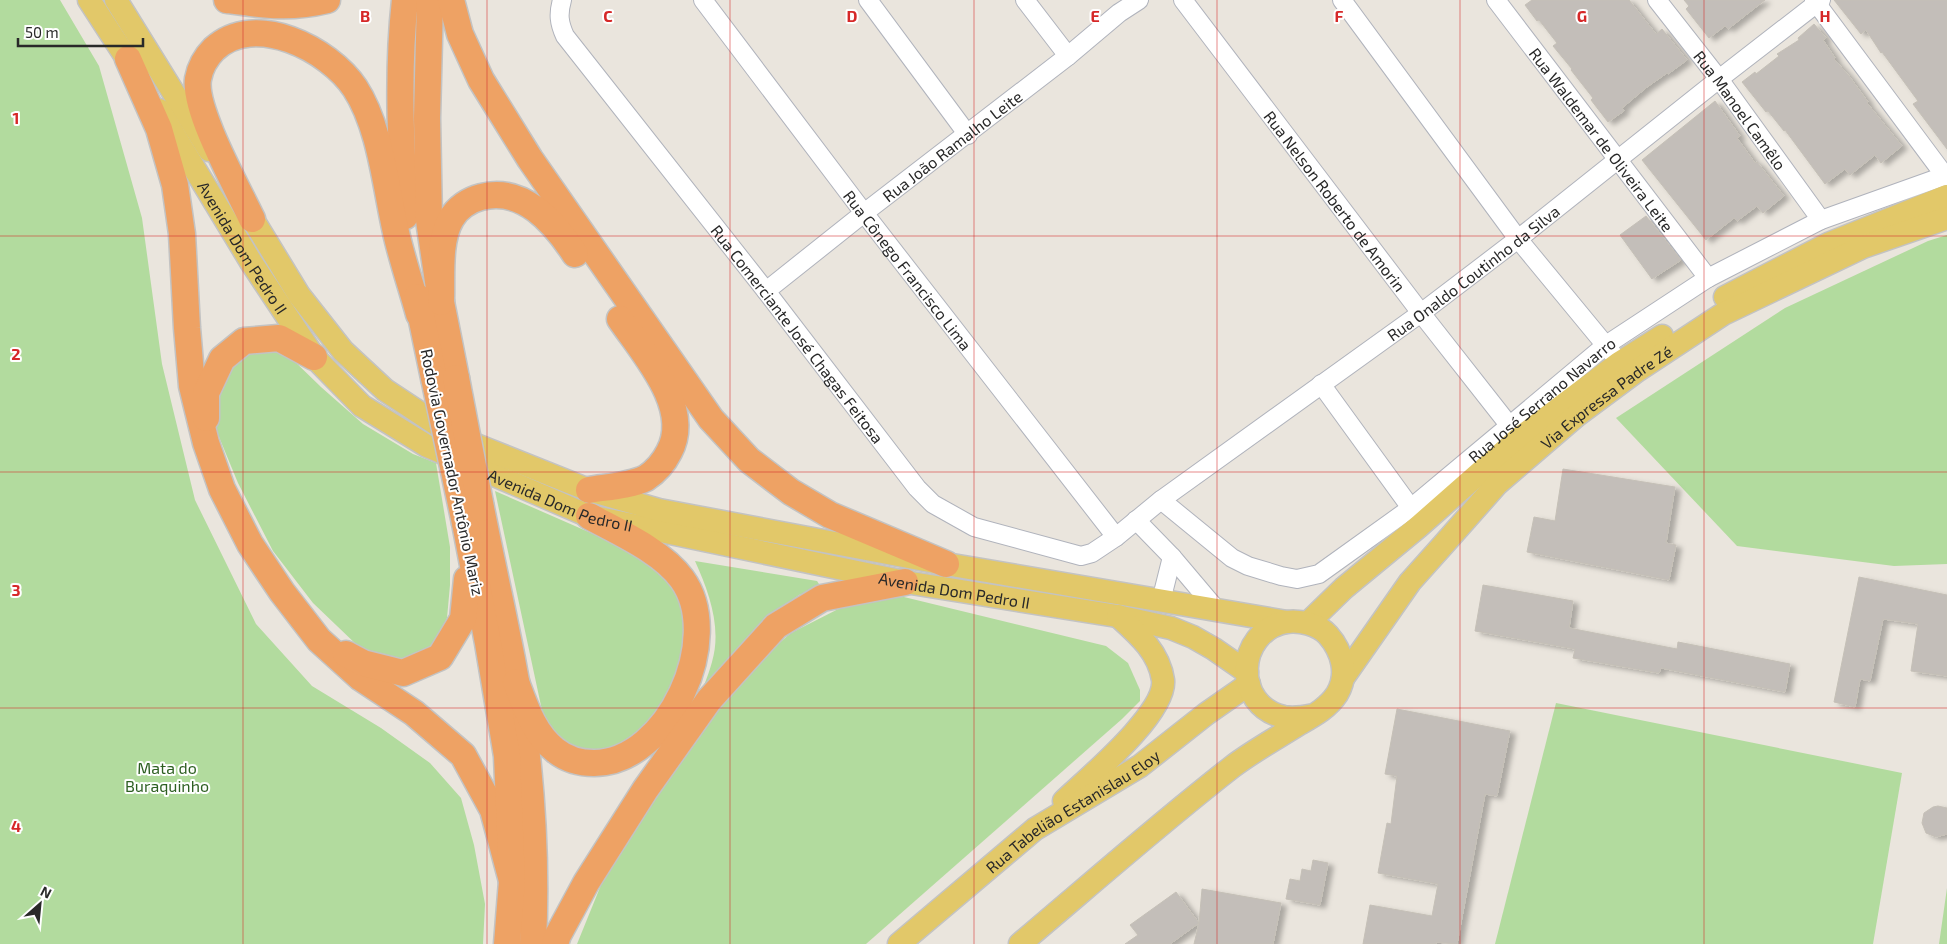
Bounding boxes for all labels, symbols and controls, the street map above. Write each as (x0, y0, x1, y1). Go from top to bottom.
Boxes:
text: B (360, 6, 370, 25)
text: C (603, 6, 613, 25)
text: D (847, 6, 858, 25)
text: E (1090, 6, 1100, 25)
text: F (1335, 6, 1344, 25)
text: G (1577, 6, 1587, 25)
text: H (1819, 6, 1831, 25)
scale bar (18, 15, 142, 47)
text: 50 m (25, 23, 59, 41)
street label: Rua Waldemar de Oliveira Leite (1526, 44, 1678, 235)
street label: Rua Manoel Camêlo (1690, 46, 1791, 173)
street label: Rua João Ramalho Leite (878, 86, 1025, 205)
street label: Rua Nelson Roberto de Amorin (1261, 107, 1410, 295)
text: 1 (13, 108, 19, 127)
street label: Avenida Dom Pedro II (195, 177, 292, 317)
street label: Rua Cônego Francisco Lima (840, 186, 976, 354)
street label: Rua Onaldo Coutinho da Silva (1383, 201, 1563, 344)
street label: Rua Comerciante José Chagas Feitosa (708, 221, 888, 447)
street label: Rua José Serrano Navarro (1464, 332, 1619, 466)
street label: Via Expressa Padre Zé (1536, 341, 1675, 452)
text: 2 (11, 344, 21, 363)
street label: Rodovia Governador Antônio Mariz (418, 347, 488, 597)
street label: Avenida Dom Pedro II (485, 464, 635, 534)
street label: Avenida Dom Pedro II (877, 567, 1032, 611)
text: 3 (11, 580, 21, 599)
street label: Rua Tabelião Estanislau Eloy (981, 745, 1163, 876)
park label: Mata do Buraquinho (125, 758, 209, 795)
text: 4 (11, 816, 21, 835)
north arrow (15, 879, 65, 929)
text: N (38, 882, 54, 902)

